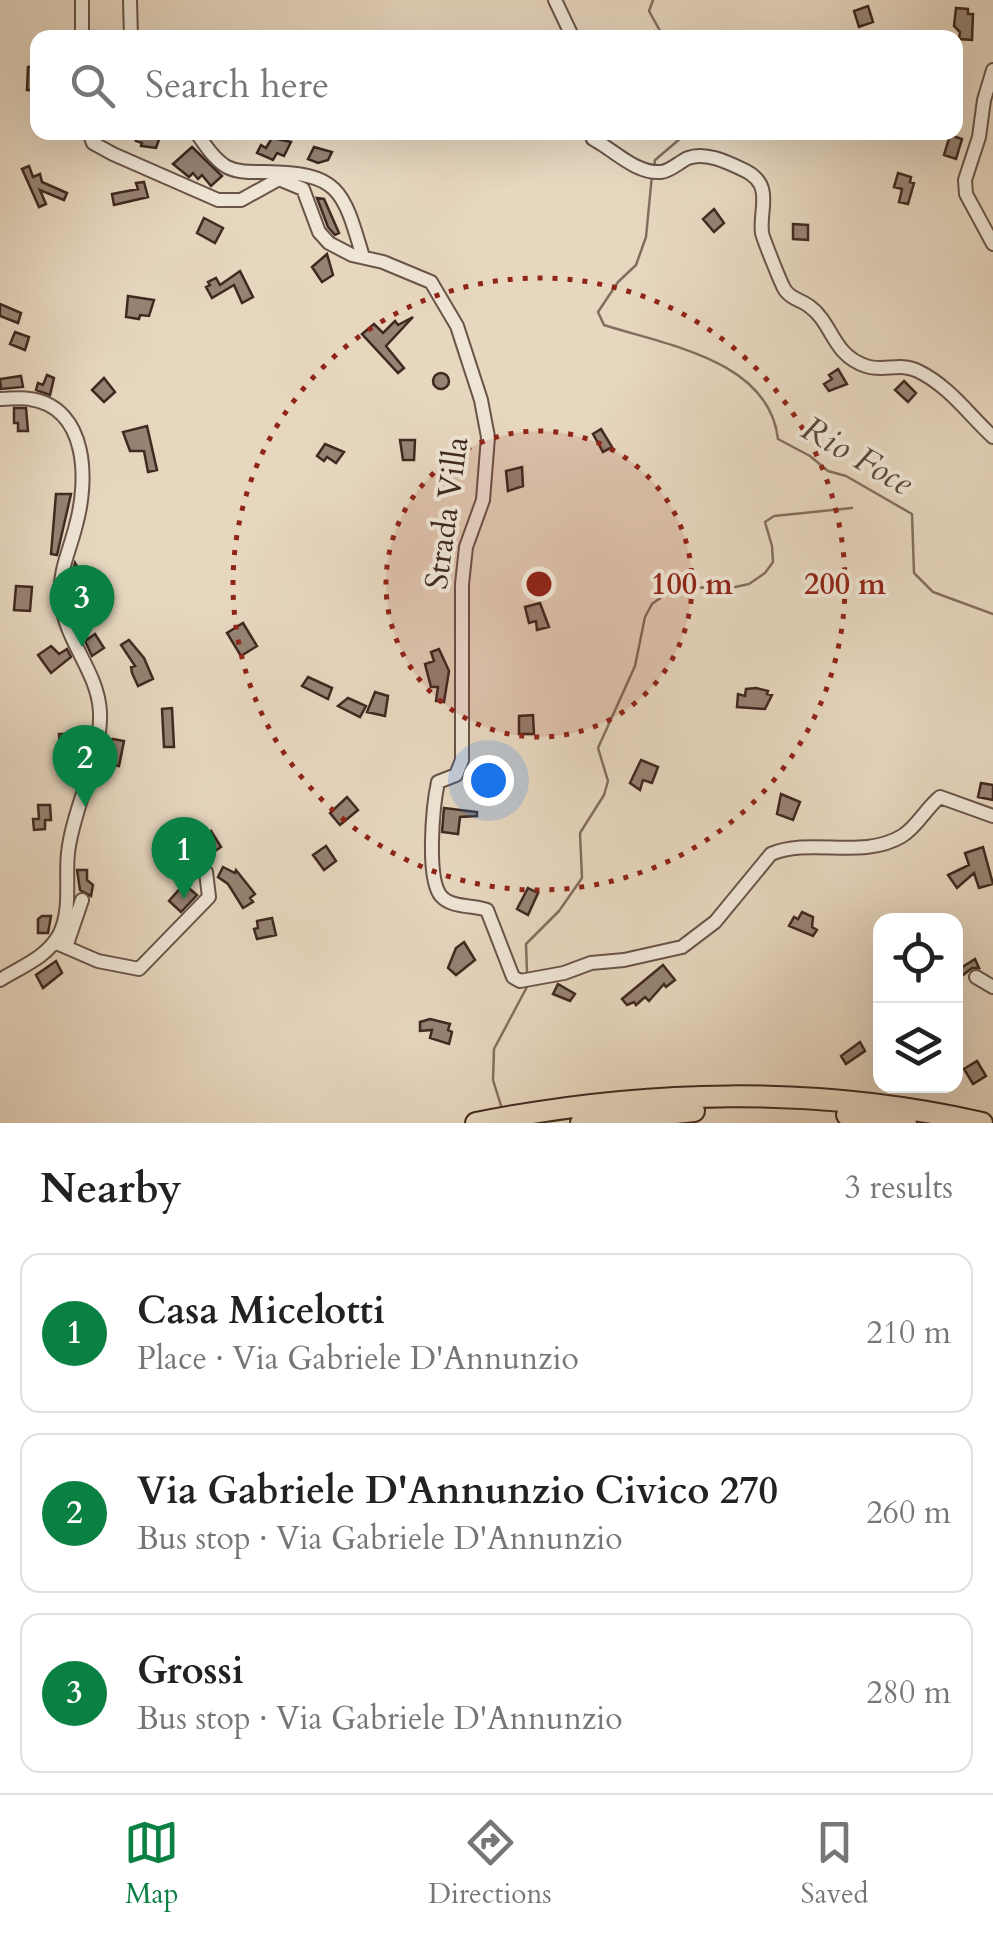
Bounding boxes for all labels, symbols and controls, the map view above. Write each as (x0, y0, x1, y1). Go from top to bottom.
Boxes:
search box (30, 30, 963, 140)
icon: search (65, 58, 120, 113)
text: Search here (145, 59, 329, 111)
water label: Rio Foce (792, 405, 922, 507)
street label: Strada Villa (415, 434, 480, 592)
pin: 3 (49, 564, 114, 647)
text: 100 m (651, 564, 733, 605)
text: 200 m (804, 564, 886, 605)
centre of rings (521, 566, 557, 602)
pin: 2 (52, 724, 118, 807)
your location (463, 755, 514, 806)
pin: 1 (152, 816, 216, 899)
map controls (873, 913, 963, 1093)
button: locate (873, 913, 963, 1003)
button: layers (873, 1003, 963, 1093)
text: Nearby (40, 1160, 182, 1217)
text: 3 results (845, 1166, 953, 1210)
text: Casa Micelotti (137, 1285, 385, 1337)
text: 1 (66, 1311, 83, 1355)
text: 210 m (866, 1311, 951, 1355)
text: Place · Via Gabriele D'Annunzio (137, 1337, 579, 1381)
text: Via Gabriele D'Annunzio Civico 270 (137, 1465, 778, 1517)
text: 2 (66, 1491, 83, 1535)
text: 260 m (866, 1491, 951, 1535)
text: Bus stop · Via Gabriele D'Annunzio (137, 1517, 623, 1561)
text: Grossi (137, 1645, 244, 1697)
text: 3 (66, 1671, 83, 1715)
text: 280 m (866, 1671, 951, 1715)
text: Bus stop · Via Gabriele D'Annunzio (137, 1697, 623, 1741)
tab: Map (124, 1815, 179, 1913)
tab: Directions (428, 1815, 552, 1913)
tab: Saved (801, 1815, 869, 1913)

